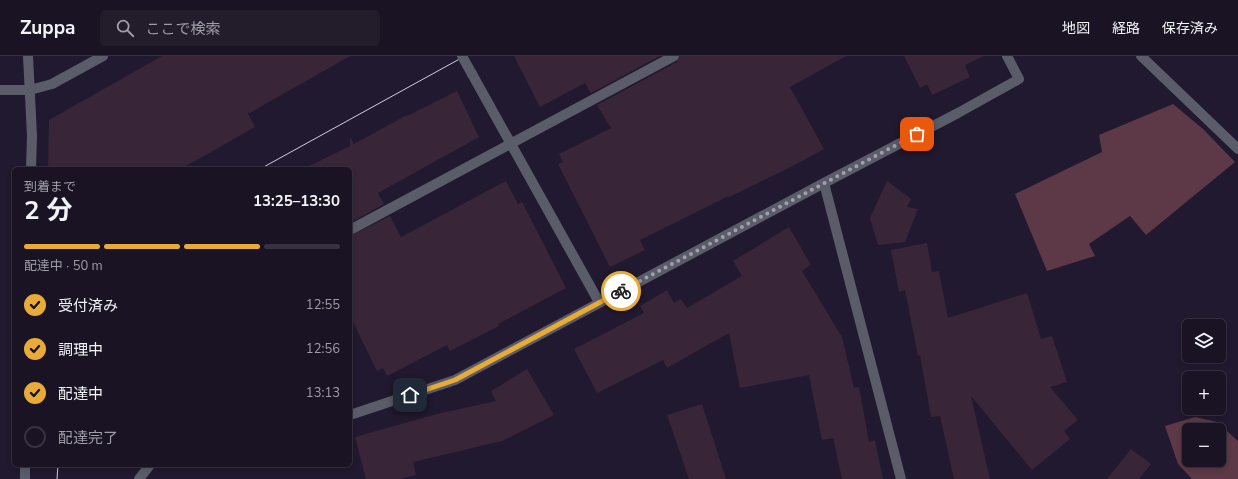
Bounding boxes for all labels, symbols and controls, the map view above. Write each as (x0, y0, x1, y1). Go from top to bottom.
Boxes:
search box (100, 10, 380, 46)
text: Zuppa (20, 15, 76, 41)
icon: search (114, 17, 136, 39)
text: ここで検索 (146, 19, 221, 39)
text: 地図 (1062, 19, 1090, 38)
text: 経路 (1112, 19, 1140, 38)
text: 保存済み (1162, 19, 1218, 38)
pin (900, 117, 934, 151)
icon: bag (906, 123, 928, 145)
text: 到着まで (24, 178, 76, 196)
text: 13:25–13:30 (253, 191, 340, 211)
text: 2 分 (24, 193, 73, 228)
text: 配達中 · 50 m (24, 257, 103, 275)
courier (601, 271, 641, 311)
icon: bike (610, 280, 632, 302)
icon: check (24, 294, 46, 316)
text: 受付済み (58, 296, 118, 316)
text: 12:55 (306, 296, 340, 314)
map controls (1182, 319, 1226, 467)
button: layers (1182, 319, 1226, 363)
icon: check (24, 338, 46, 360)
text: 調理中 (58, 340, 103, 360)
text: 12:56 (306, 340, 340, 358)
button: + (1182, 371, 1226, 415)
pin (393, 378, 427, 412)
icon: check (24, 382, 46, 404)
text: 配達中 (58, 384, 103, 404)
text: 13:13 (306, 384, 340, 402)
icon: home (399, 384, 421, 406)
button: − (1182, 423, 1226, 467)
text: 配達完了 (58, 428, 118, 448)

